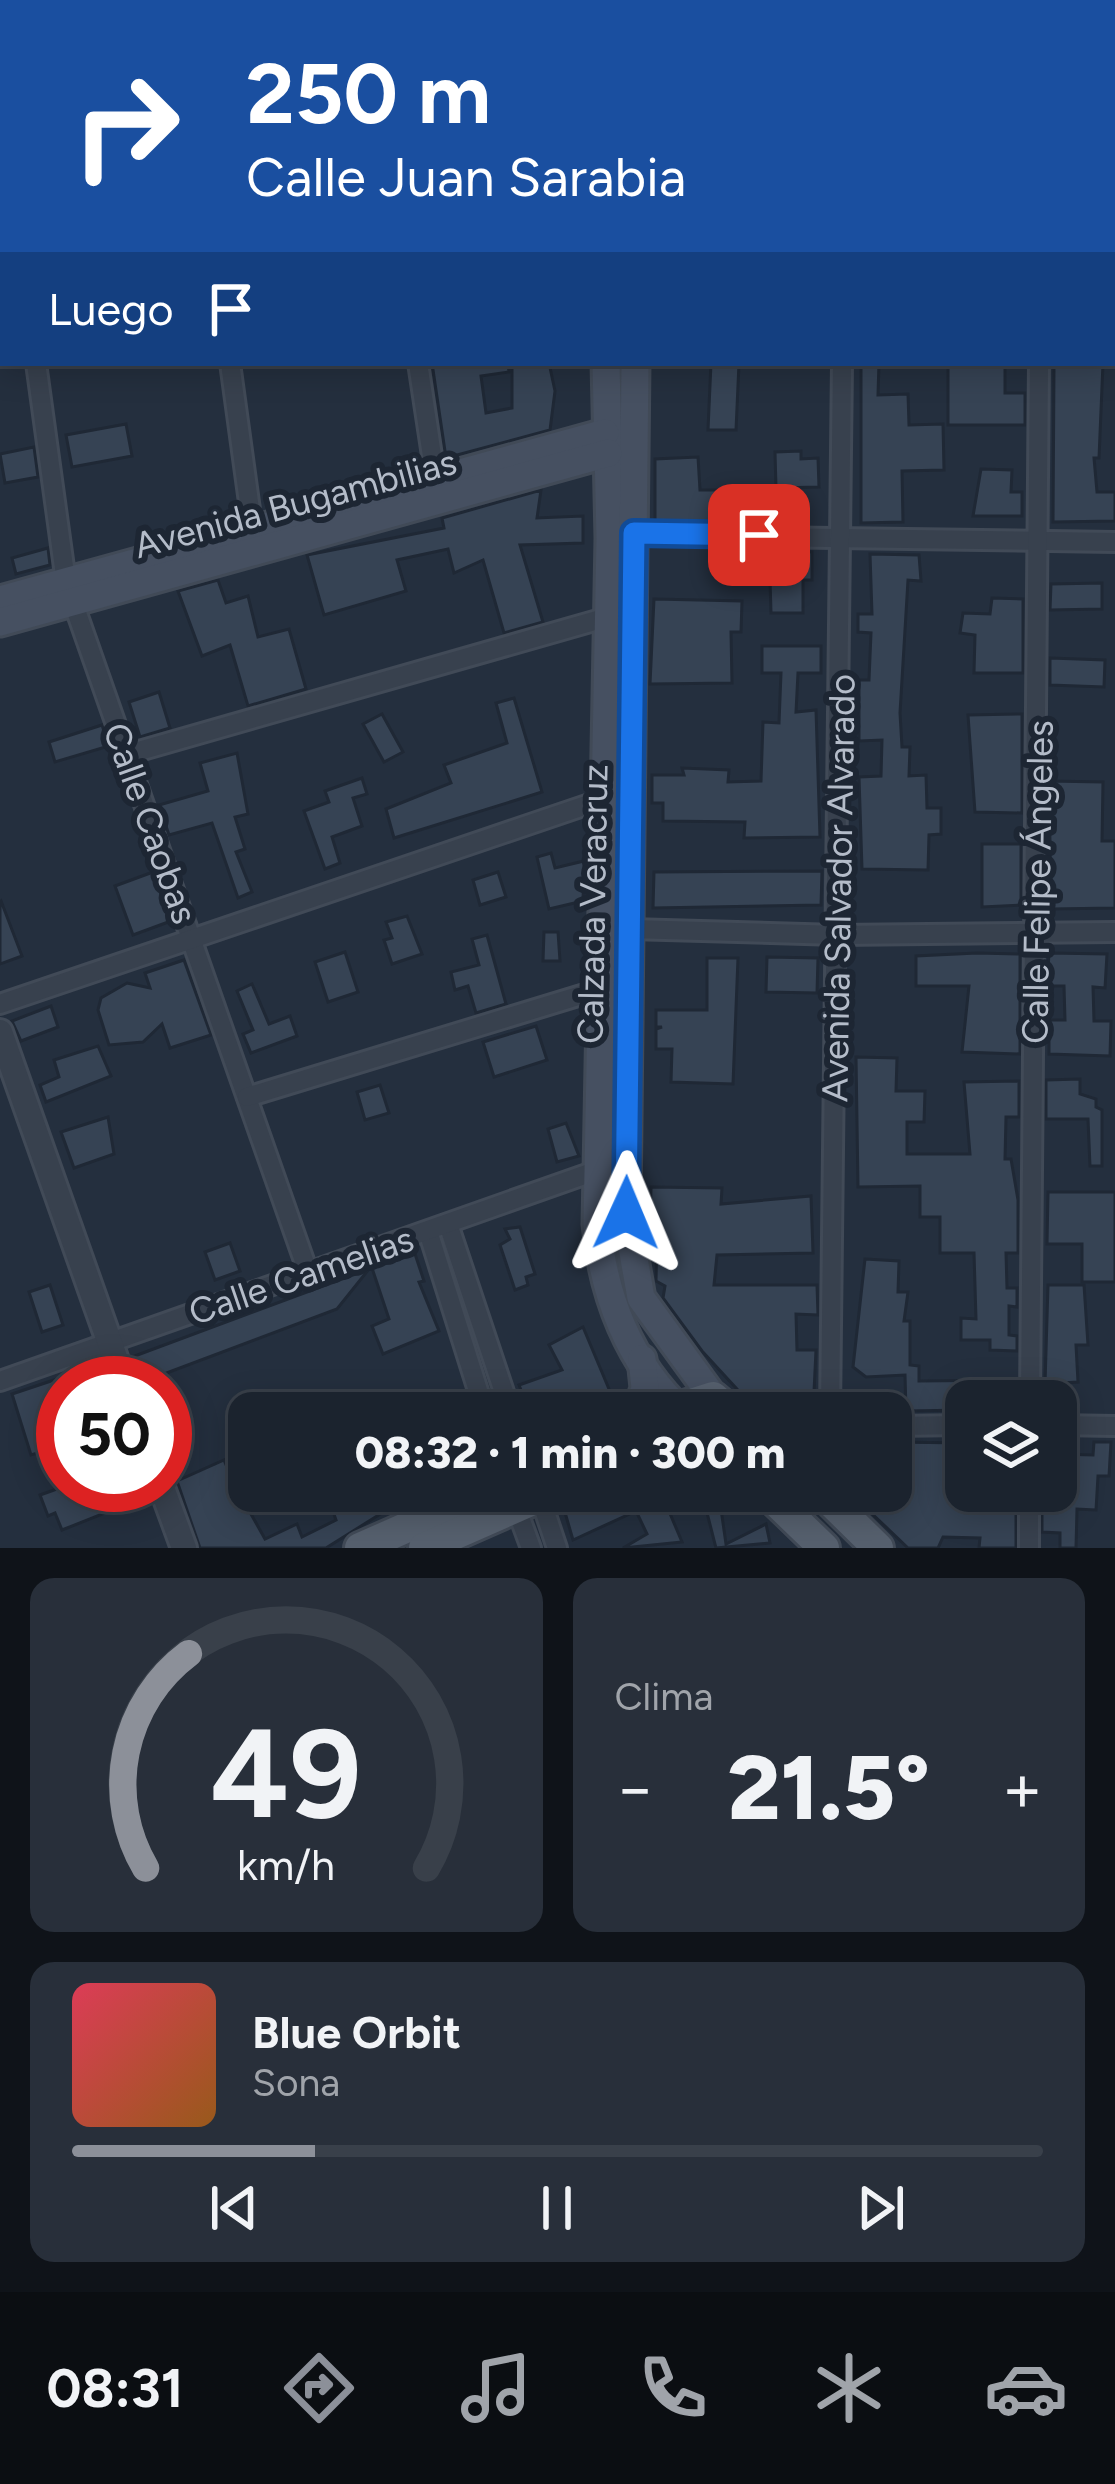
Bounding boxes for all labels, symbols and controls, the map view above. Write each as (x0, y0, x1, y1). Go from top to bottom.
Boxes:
text: 250 m (246, 43, 491, 144)
icon: right (48, 48, 204, 204)
text: Calle Juan Sarabia (246, 145, 686, 210)
icon: arrive (198, 276, 264, 342)
text: Luego (48, 282, 174, 336)
street label: Avenida Bugambilias (129, 440, 461, 567)
pin (708, 484, 810, 586)
icon: arrive (726, 502, 792, 568)
street label: Avenida Salvador Alvarado (813, 674, 864, 1102)
street label: Calle Caobas (94, 717, 207, 929)
street label: Calle Felipe Ángeles (1013, 720, 1062, 1044)
street label: Calzada Veracruz (569, 764, 616, 1044)
position arrow (563, 1150, 689, 1276)
street label: Calle Camelias (183, 1217, 419, 1334)
speed limit sign: 50 (36, 1356, 192, 1512)
map controls (945, 1380, 1077, 1512)
button: layers (945, 1380, 1077, 1512)
text: 08:32 · 1 min · 300 m (355, 1425, 785, 1479)
text: Clima (615, 1673, 713, 1720)
text: 49 (211, 1698, 362, 1848)
text: 21.5° (728, 1733, 930, 1842)
text: − (615, 1748, 656, 1828)
text: + (1002, 1748, 1043, 1828)
text: km/h (237, 1839, 335, 1891)
text: Blue Orbit (252, 2005, 461, 2059)
text: Sona (252, 2059, 340, 2106)
icon: previous (201, 2175, 267, 2241)
icon: pause (524, 2175, 590, 2241)
icon: next (848, 2175, 914, 2241)
icon: directions (277, 2346, 361, 2430)
icon: music (454, 2346, 538, 2430)
icon: phone (631, 2346, 715, 2430)
icon: climate (807, 2346, 891, 2430)
icon: car (984, 2346, 1068, 2430)
text: 08:31 (46, 2356, 184, 2421)

